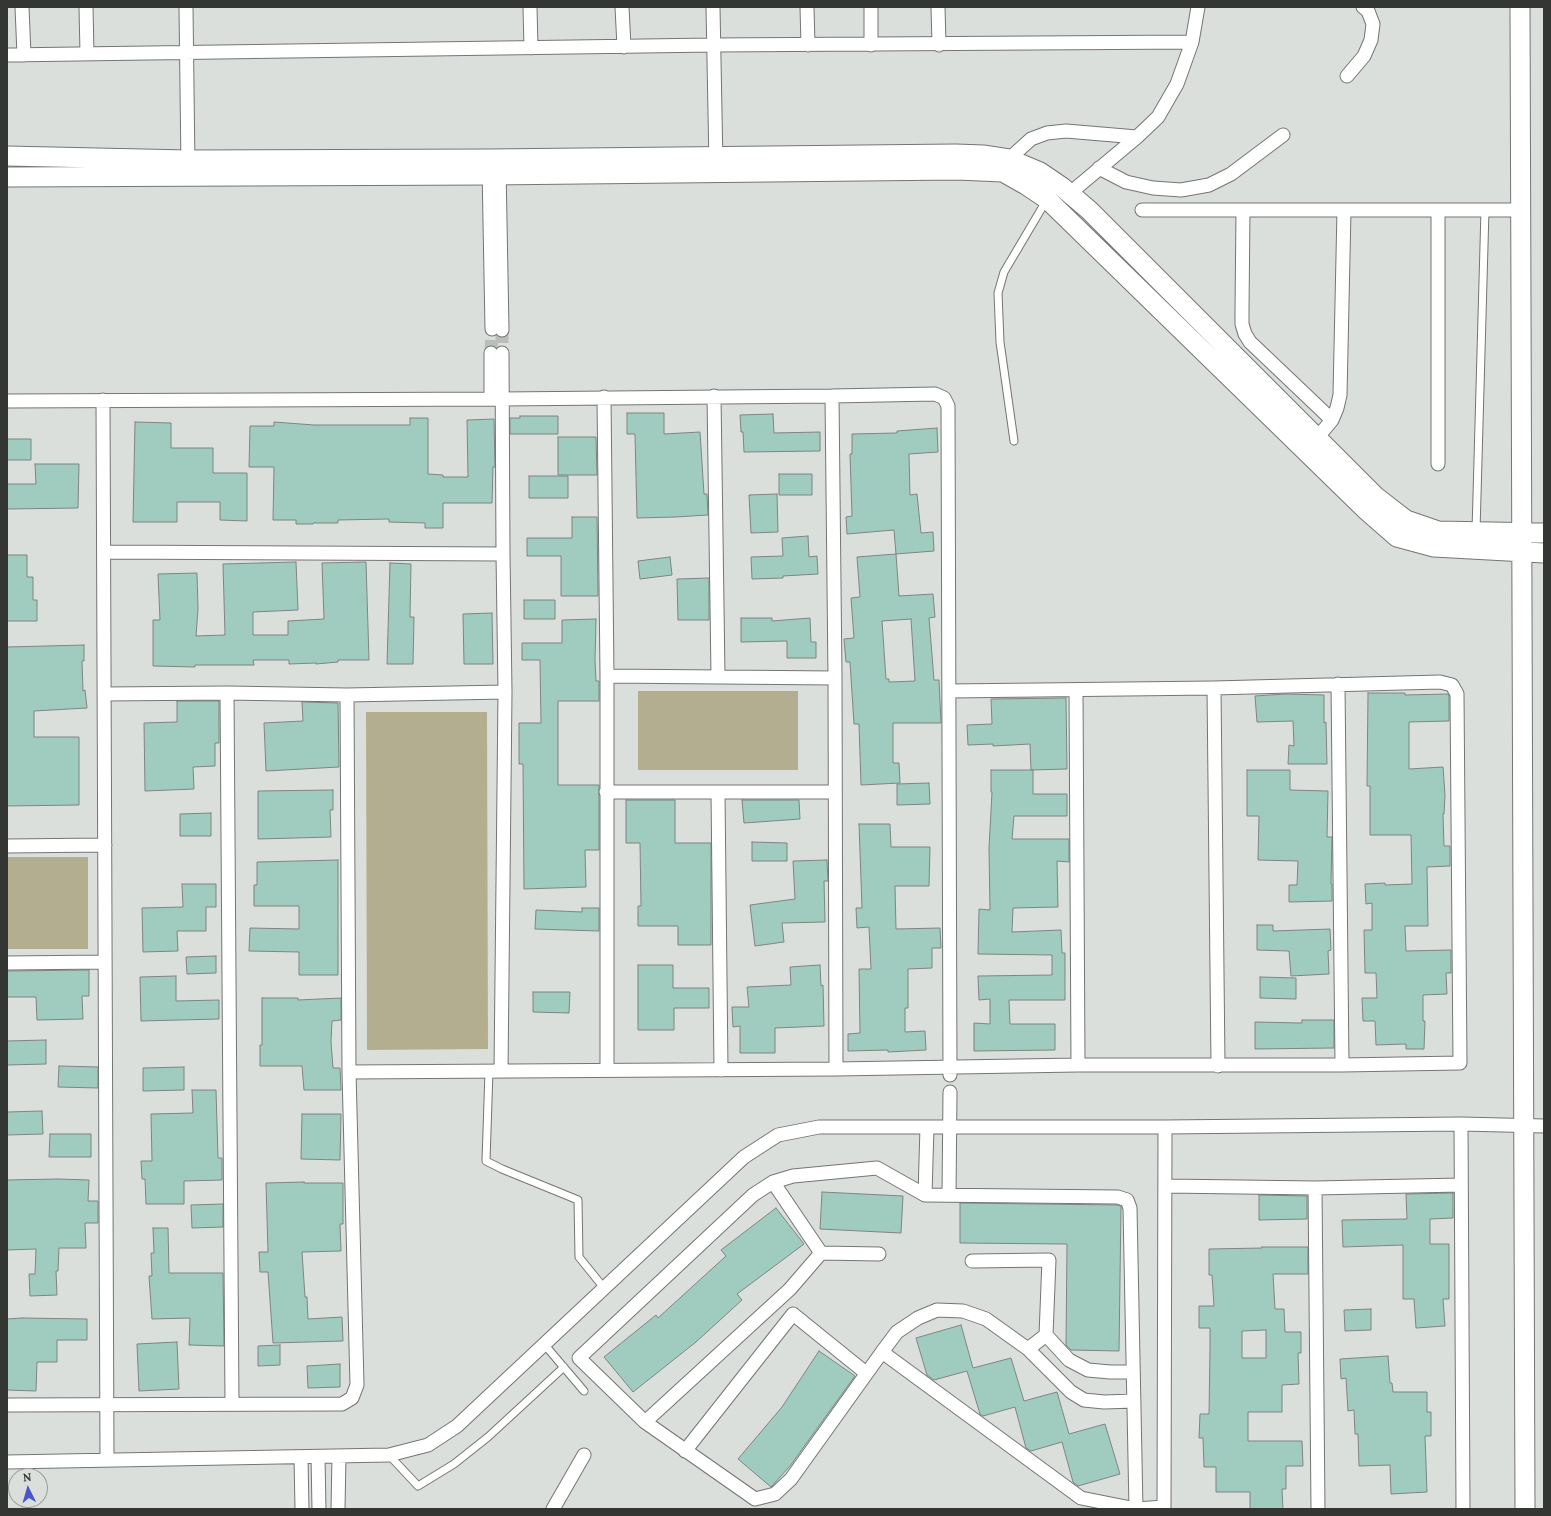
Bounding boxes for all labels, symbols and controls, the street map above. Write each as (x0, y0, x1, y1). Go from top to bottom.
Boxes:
north arrow (8, 1468, 48, 1508)
text: N (22, 1470, 32, 1484)

